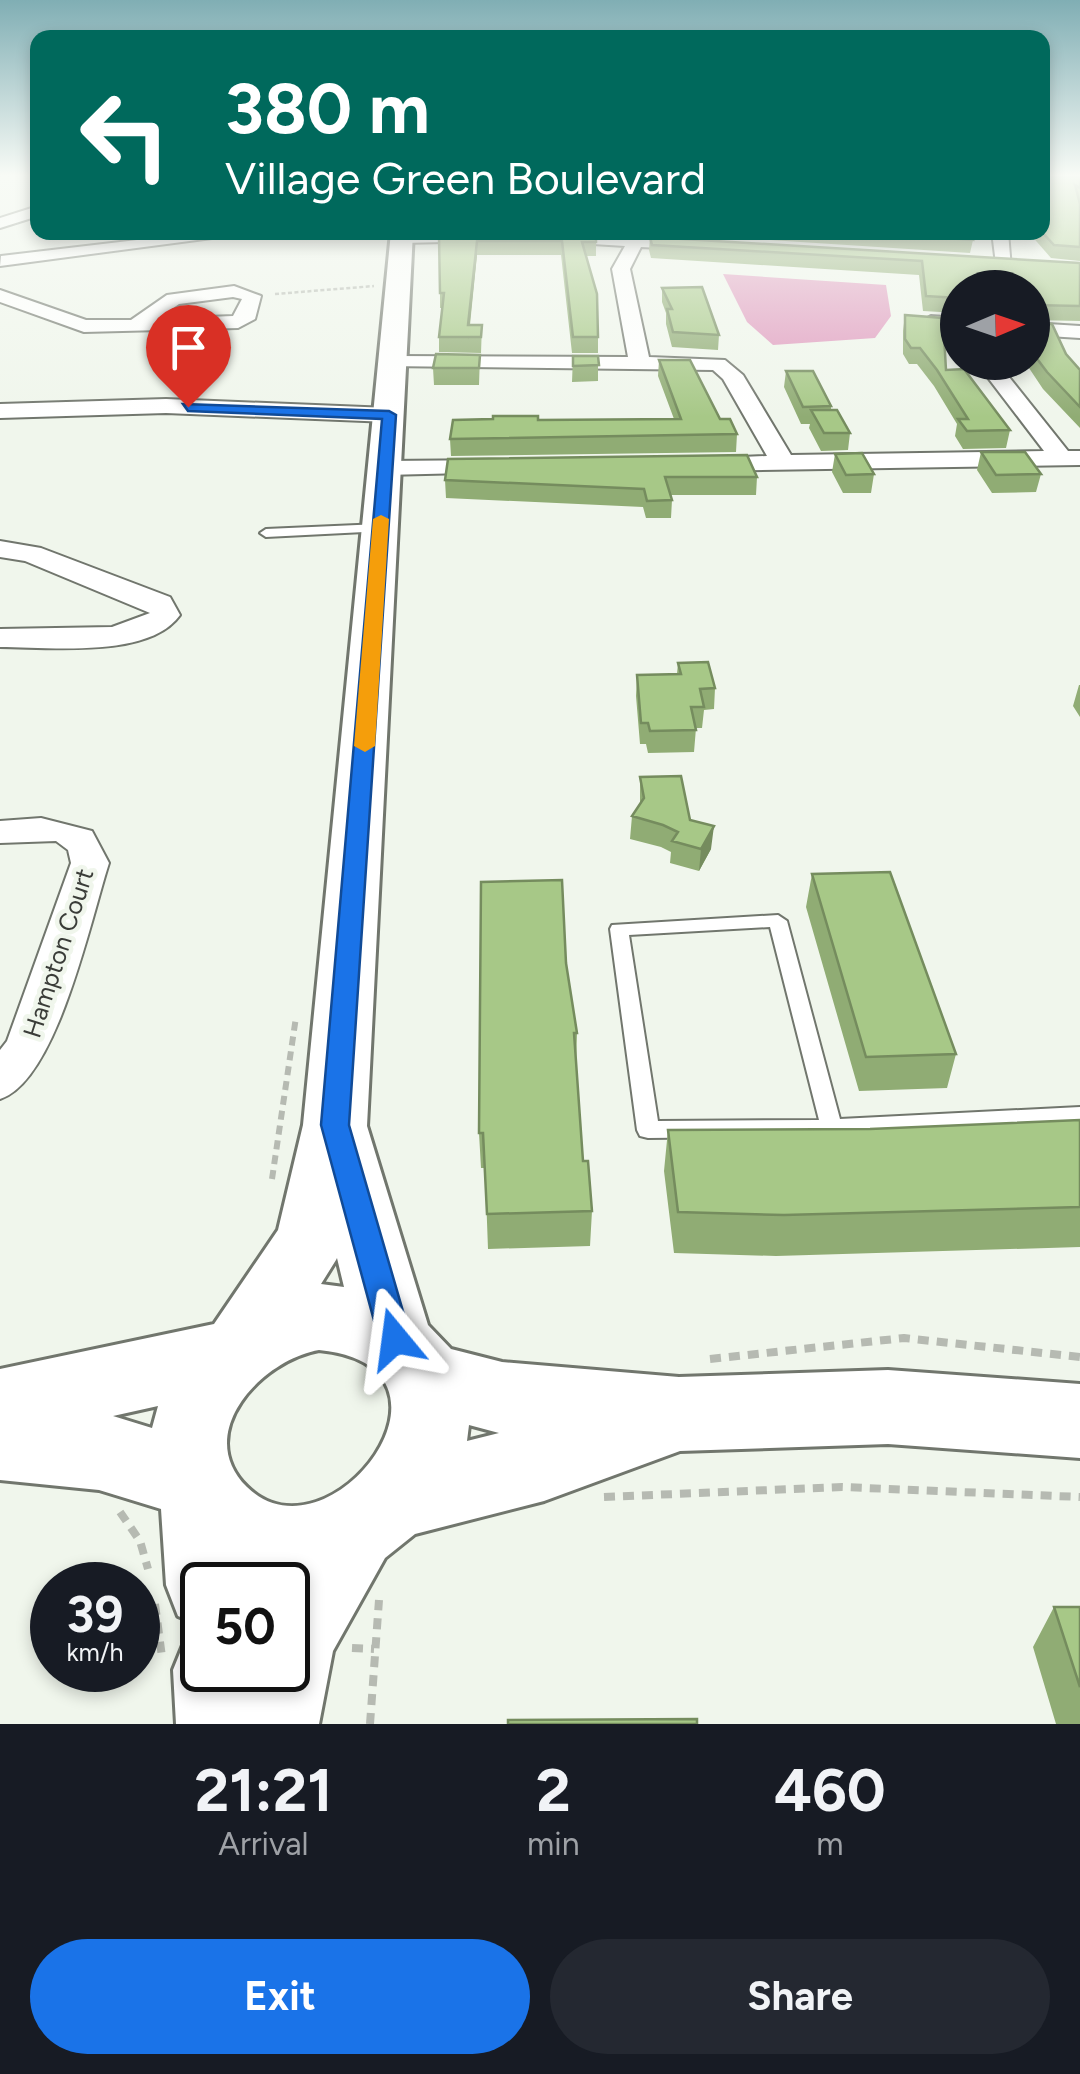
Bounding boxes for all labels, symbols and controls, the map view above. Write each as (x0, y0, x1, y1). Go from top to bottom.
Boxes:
text: 380 m (225, 66, 430, 151)
icon: left (60, 70, 190, 200)
text: Village Green Boulevard (225, 151, 706, 205)
north arrow (940, 270, 1050, 380)
map controls (940, 270, 1050, 380)
pin (146, 305, 231, 408)
icon: arrive (161, 320, 216, 375)
street label: Hampton Court (17, 865, 99, 1041)
position arrow (343, 1287, 447, 1391)
speed limit sign: 50 (180, 1562, 310, 1692)
text: 39 (67, 1584, 123, 1645)
text: km/h (66, 1637, 124, 1667)
text: 21:21 (194, 1754, 333, 1826)
text: 2 (536, 1754, 571, 1826)
text: 460 (774, 1754, 886, 1826)
text: Arrival (218, 1825, 309, 1863)
text: min (527, 1825, 580, 1863)
text: m (816, 1825, 843, 1863)
button: Exit (30, 1939, 530, 2054)
button: Share (550, 1939, 1050, 2054)

